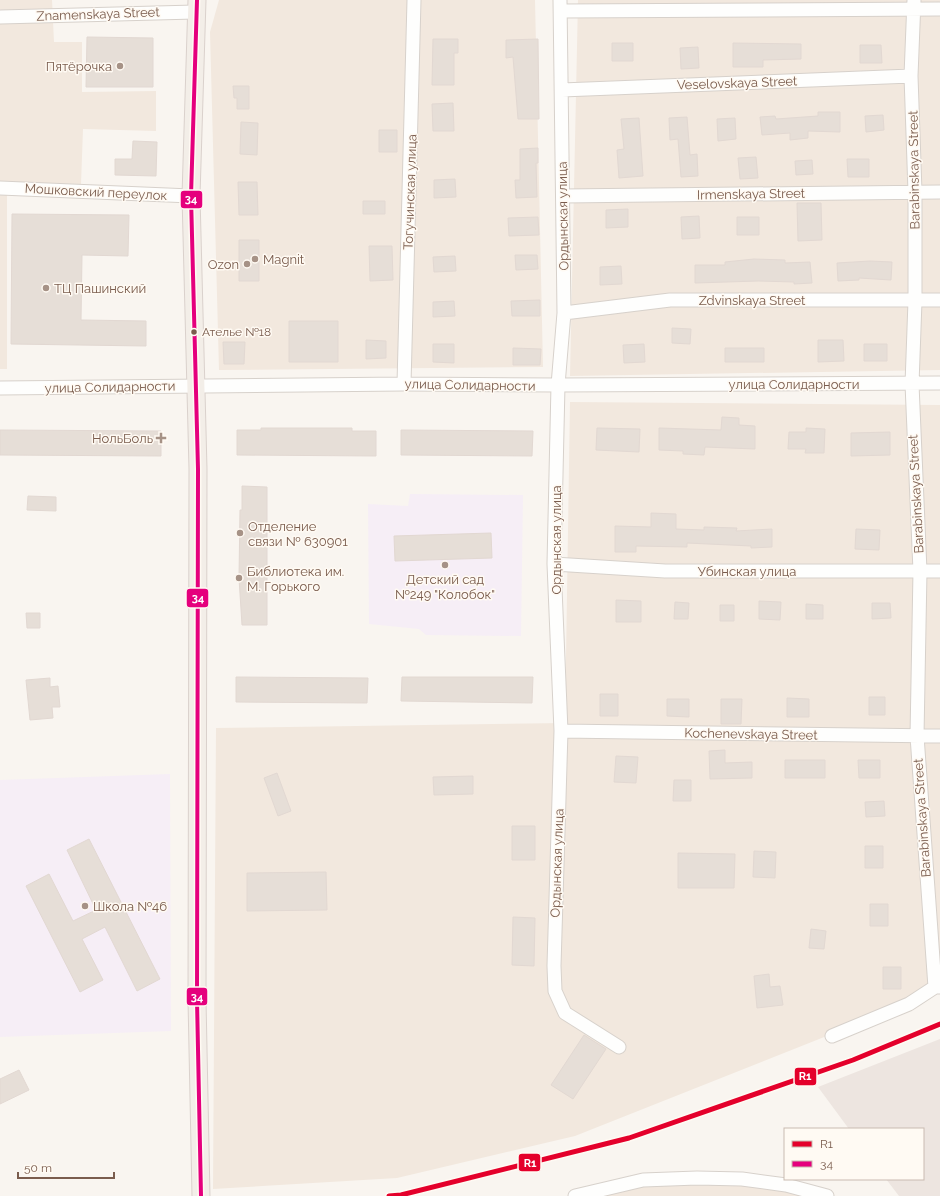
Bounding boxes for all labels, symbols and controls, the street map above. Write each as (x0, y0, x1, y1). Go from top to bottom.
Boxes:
street label: Znamenskaya Street (36, 4, 160, 24)
place label: Пятёрочка (46, 59, 112, 74)
marker: Пятёрочка (115, 61, 125, 71)
street label: Veselovskaya Street (676, 73, 798, 93)
street label: Barabinskaya Street (905, 110, 923, 230)
street label: Тогучинская улица (400, 134, 420, 250)
street label: Ордынская улица (555, 161, 571, 271)
street label: Мошковский переулок (24, 181, 168, 203)
street label: Irmenskaya Street (697, 186, 806, 202)
line badge: 34 (180, 190, 203, 209)
text: 34 (185, 193, 197, 206)
place label: Magnit (263, 252, 305, 267)
marker: Magnit (250, 254, 260, 264)
place label: Ozon (208, 257, 239, 272)
marker: Ozon (242, 259, 252, 269)
place label: ТЦ Пашинский (54, 281, 146, 296)
marker: ТЦ Пашинский (41, 283, 51, 293)
street label: Zdvinskaya Street (699, 293, 806, 308)
place label: Ателье №18 (202, 325, 271, 339)
marker: Ателье №18 (189, 327, 199, 337)
street label: улица Солидарности (404, 376, 536, 394)
street label: улица Солидарности (729, 377, 859, 392)
street label: улица Солидарности (44, 378, 176, 396)
place label: НольБоль (92, 431, 153, 446)
marker: НольБоль (156, 433, 166, 443)
street label: Barabinskaya Street (905, 433, 927, 554)
street label: Ордынская улица (549, 485, 564, 595)
place label: Отделение связи № 630901 (248, 519, 348, 549)
marker: Отделение связи № 630901 (235, 528, 245, 538)
marker: Детский сад №249 "Колобок" (440, 560, 450, 570)
place label: Библиотека им. М. Горького (247, 564, 344, 594)
street label: Убинская улица (698, 564, 796, 579)
place label: Детский сад №249 "Колобок" (395, 572, 495, 602)
marker: Библиотека им. М. Горького (234, 573, 244, 583)
line badge: 34 (186, 588, 209, 608)
text: 34 (192, 592, 204, 605)
street label: Kochenevskaya Street (684, 725, 818, 743)
street label: Barabinskaya Street (910, 757, 934, 878)
street label: Ордынская улица (548, 808, 566, 918)
place label: Школа №46 (93, 899, 167, 914)
marker: Школа №46 (80, 901, 90, 911)
line badge: 34 (186, 987, 208, 1006)
text: 34 (191, 991, 203, 1004)
line badge: R1 (794, 1067, 817, 1086)
text: R1 (799, 1070, 812, 1083)
legend (784, 1128, 924, 1180)
text: R1 (820, 1137, 833, 1151)
line badge: R1 (518, 1153, 541, 1172)
scale bar (18, 1154, 114, 1180)
text: R1 (524, 1157, 537, 1170)
text: 34 (820, 1157, 833, 1171)
text: 50 m (24, 1161, 52, 1175)

